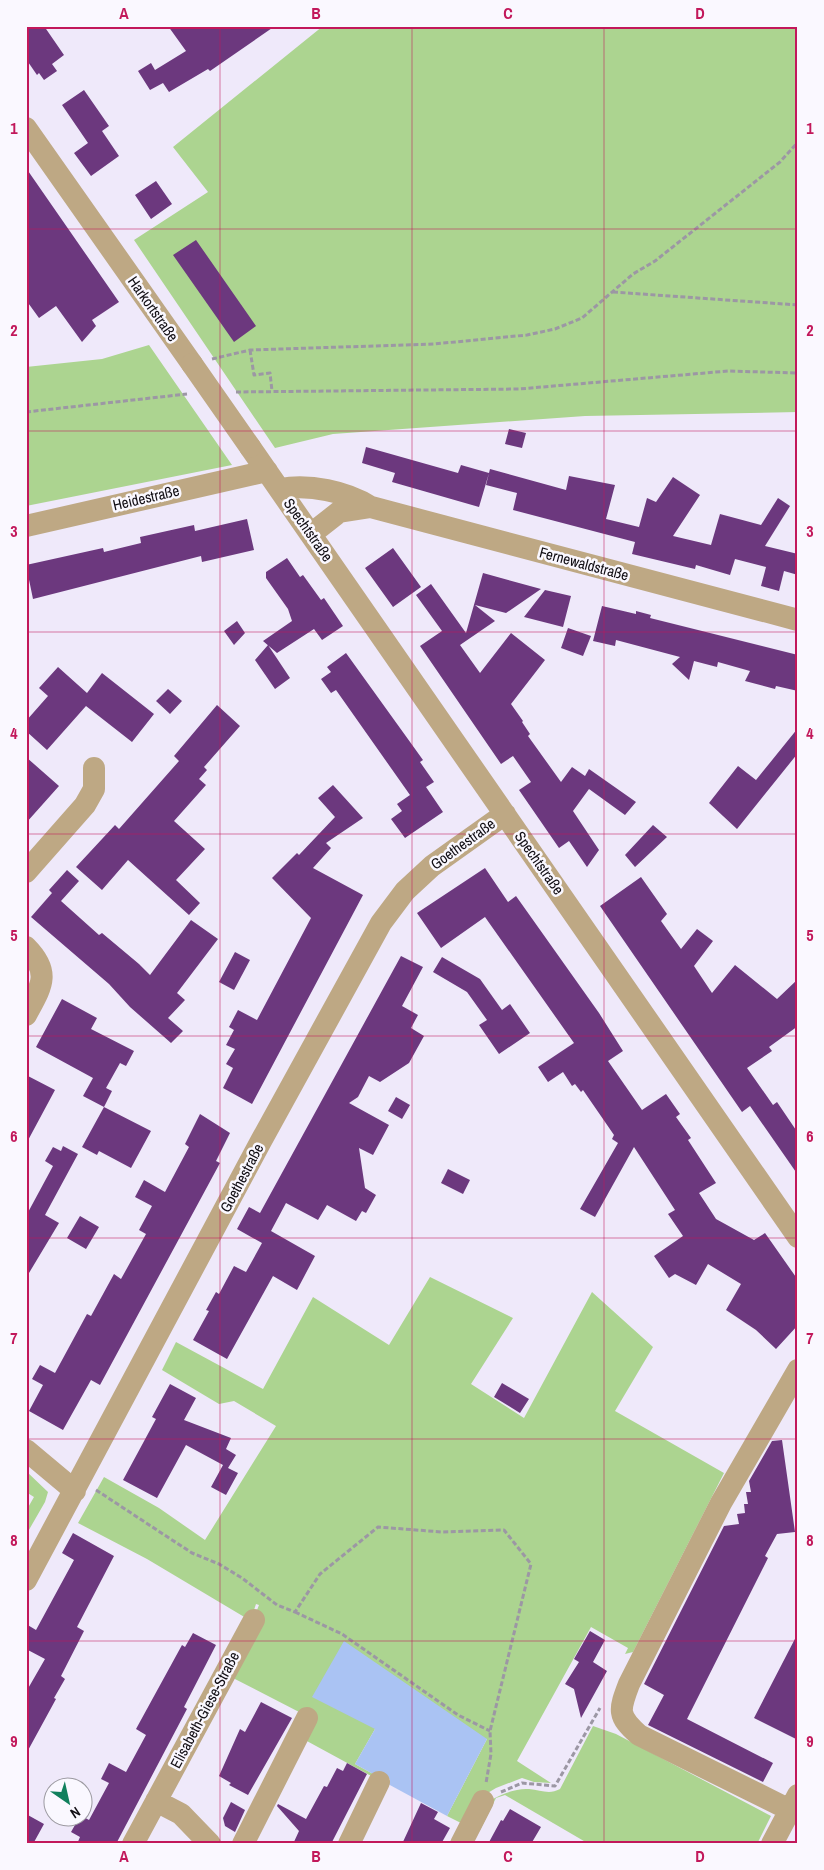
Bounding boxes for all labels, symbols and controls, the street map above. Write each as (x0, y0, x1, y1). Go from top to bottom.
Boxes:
text: A (119, 2, 129, 24)
text: B (311, 2, 321, 24)
text: C (503, 2, 513, 24)
text: D (695, 2, 705, 24)
text: 1 (10, 117, 18, 139)
text: 1 (806, 117, 814, 139)
street label: Harkortstraße (123, 272, 184, 346)
text: 2 (10, 319, 18, 341)
text: 2 (806, 319, 814, 341)
street label: Heidestraße (111, 480, 181, 515)
street label: Spechtstraße (279, 494, 338, 566)
text: 3 (10, 520, 18, 542)
text: 3 (806, 520, 814, 542)
street label: Fernewaldstraße (537, 542, 631, 586)
text: 4 (10, 722, 18, 744)
text: 4 (806, 722, 814, 744)
street label: Goethestraße (426, 813, 499, 874)
street label: Spechtstraße (510, 827, 569, 899)
text: 5 (10, 924, 18, 946)
text: 5 (806, 924, 814, 946)
text: 6 (10, 1125, 18, 1147)
text: 6 (806, 1125, 814, 1147)
street label: Goethestraße (215, 1139, 269, 1216)
text: 7 (10, 1327, 18, 1349)
text: 7 (806, 1327, 814, 1349)
text: 8 (10, 1529, 18, 1551)
text: 8 (806, 1529, 814, 1551)
street label: Elisabeth-Giese-Straße (165, 1648, 244, 1772)
text: 9 (10, 1730, 18, 1752)
text: 9 (806, 1730, 814, 1752)
north arrow (42, 1778, 92, 1828)
text: N (67, 1803, 84, 1823)
text: A (119, 1845, 129, 1867)
text: B (311, 1845, 321, 1867)
text: C (503, 1845, 513, 1867)
text: D (695, 1845, 705, 1867)

